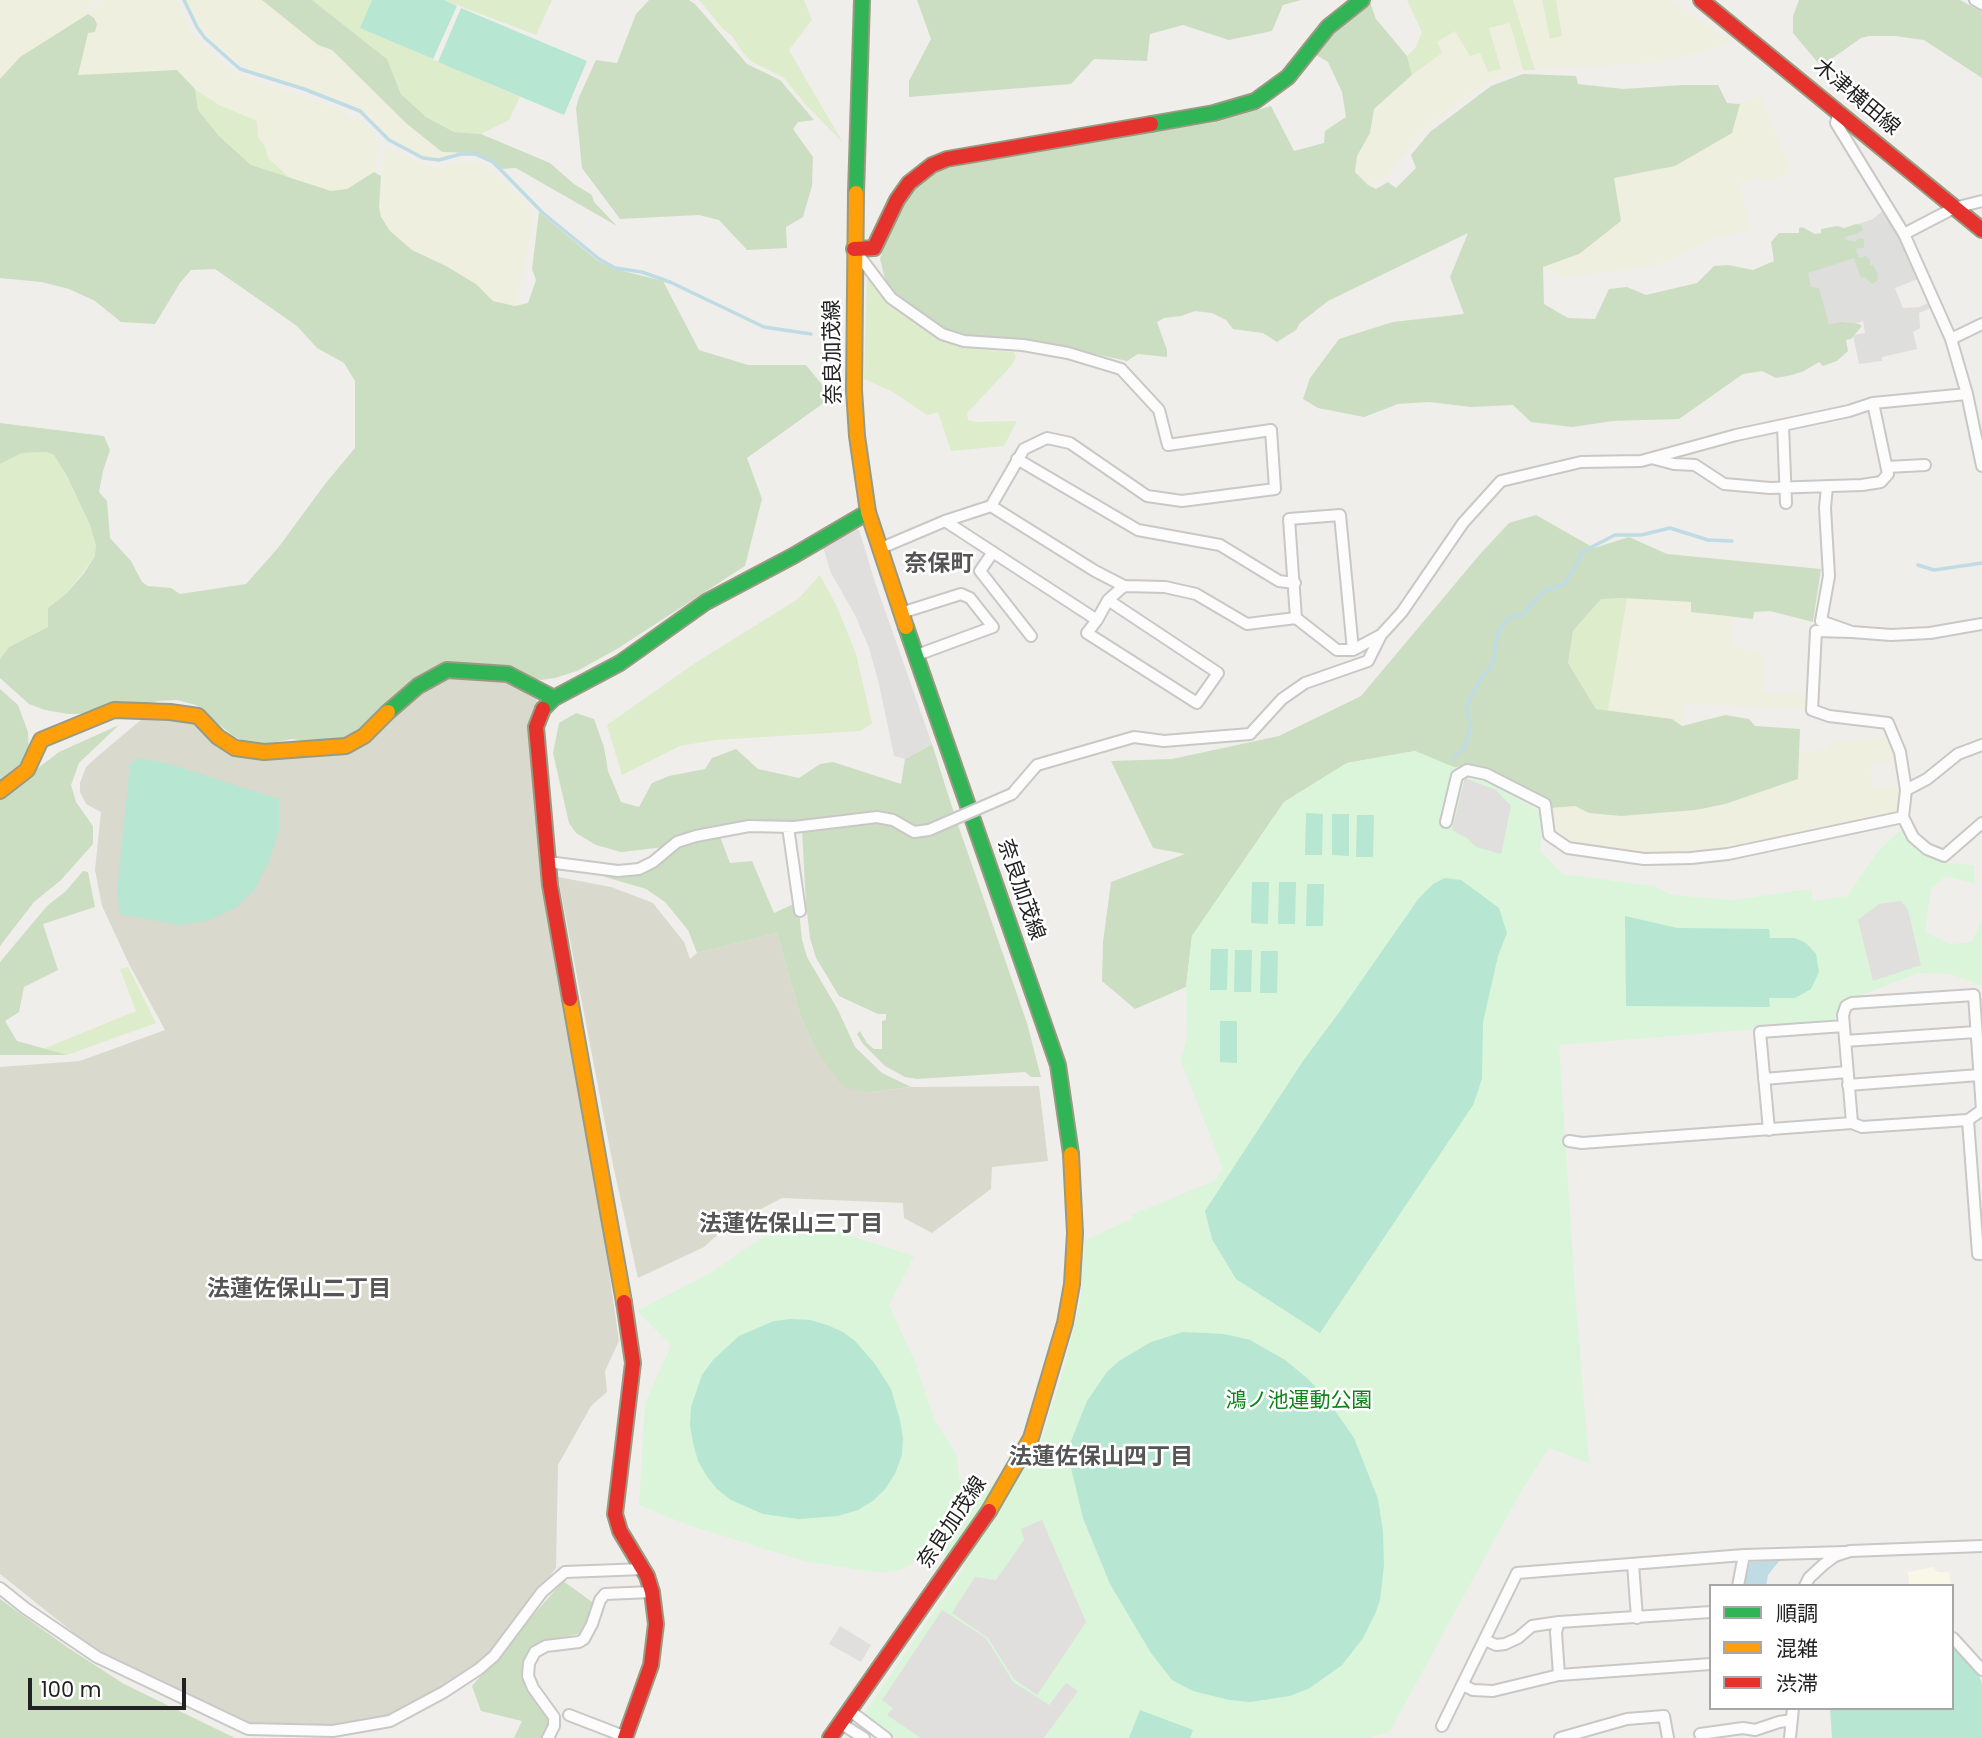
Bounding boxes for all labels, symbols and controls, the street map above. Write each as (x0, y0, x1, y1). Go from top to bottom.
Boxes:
street label: 木津横田線 (1808, 55, 1904, 141)
street label: 奈良加茂線 (820, 299, 848, 405)
district label: 奈保町 (905, 551, 973, 579)
street label: 奈良加茂線 (991, 836, 1049, 944)
district label: 法蓮佐保山三丁目 (699, 1211, 883, 1239)
district label: 法蓮佐保山二丁目 (207, 1276, 391, 1304)
park label: 鴻ノ池運動公園 (1226, 1389, 1372, 1415)
district label: 法蓮佐保山四丁目 (1009, 1444, 1193, 1472)
street label: 奈良加茂線 (913, 1472, 993, 1574)
legend (1709, 1584, 1954, 1710)
text: 順調 (1776, 1599, 1818, 1628)
text: 混雑 (1776, 1634, 1818, 1663)
scale bar (32, 1664, 189, 1708)
text: 渋滞 (1776, 1669, 1818, 1698)
text: 100 m (41, 1675, 101, 1704)

